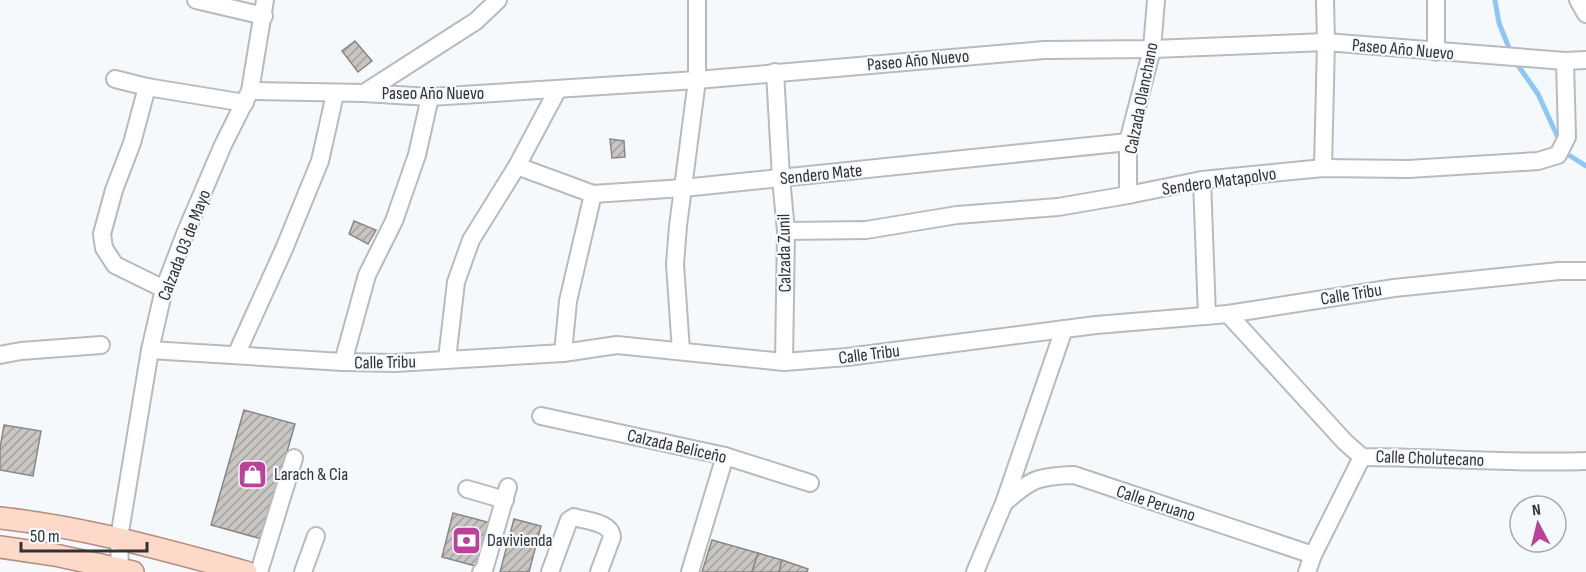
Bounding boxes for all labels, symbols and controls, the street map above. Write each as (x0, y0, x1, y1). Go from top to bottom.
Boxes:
street label: Paseo Año Nuevo (1351, 35, 1455, 64)
street label: Calzada Olanchano (1120, 40, 1163, 156)
street label: Paseo Año Nuevo (866, 46, 970, 75)
street label: Paseo Año Nuevo (382, 83, 484, 104)
street label: Sendero Mate (779, 160, 863, 189)
street label: Sendero Matapolvo (1161, 163, 1278, 200)
street label: Calzada 03 de Mayo (154, 187, 215, 304)
street label: Calzada Zunil (773, 214, 796, 292)
street label: Calle Tribu (1319, 279, 1383, 310)
street label: Calle Tribu (837, 340, 901, 369)
street label: Calle Tribu (354, 351, 416, 374)
street label: Calzada Beliceño (625, 425, 729, 468)
street label: Calle Cholutecano (1375, 446, 1485, 471)
shop icon: Larach & Cia (237, 458, 269, 490)
place label: Larach & Cia (274, 464, 348, 485)
street label: Calle Peruano (1114, 481, 1198, 526)
north arrow (1508, 494, 1568, 554)
text: N (1531, 501, 1542, 521)
scale bar (21, 515, 147, 553)
bank icon: Davivienda (450, 524, 482, 556)
text: 50 m (30, 526, 60, 547)
place label: Davivienda (487, 530, 553, 551)

